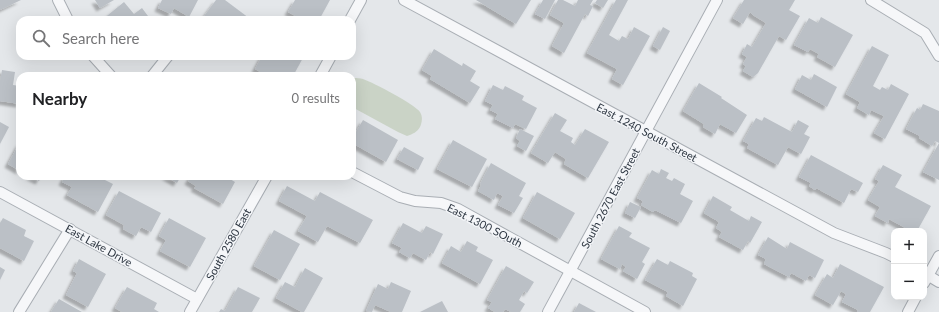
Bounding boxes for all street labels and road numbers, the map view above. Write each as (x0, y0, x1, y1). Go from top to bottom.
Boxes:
street label: East 1240 South Street (595, 100, 699, 164)
street label: South 2670 East Street (578, 146, 642, 250)
street label: East 1300 SOuth (445, 200, 525, 250)
street label: South 2580 East (203, 206, 253, 282)
street label: East Lake Drive (63, 221, 135, 269)

